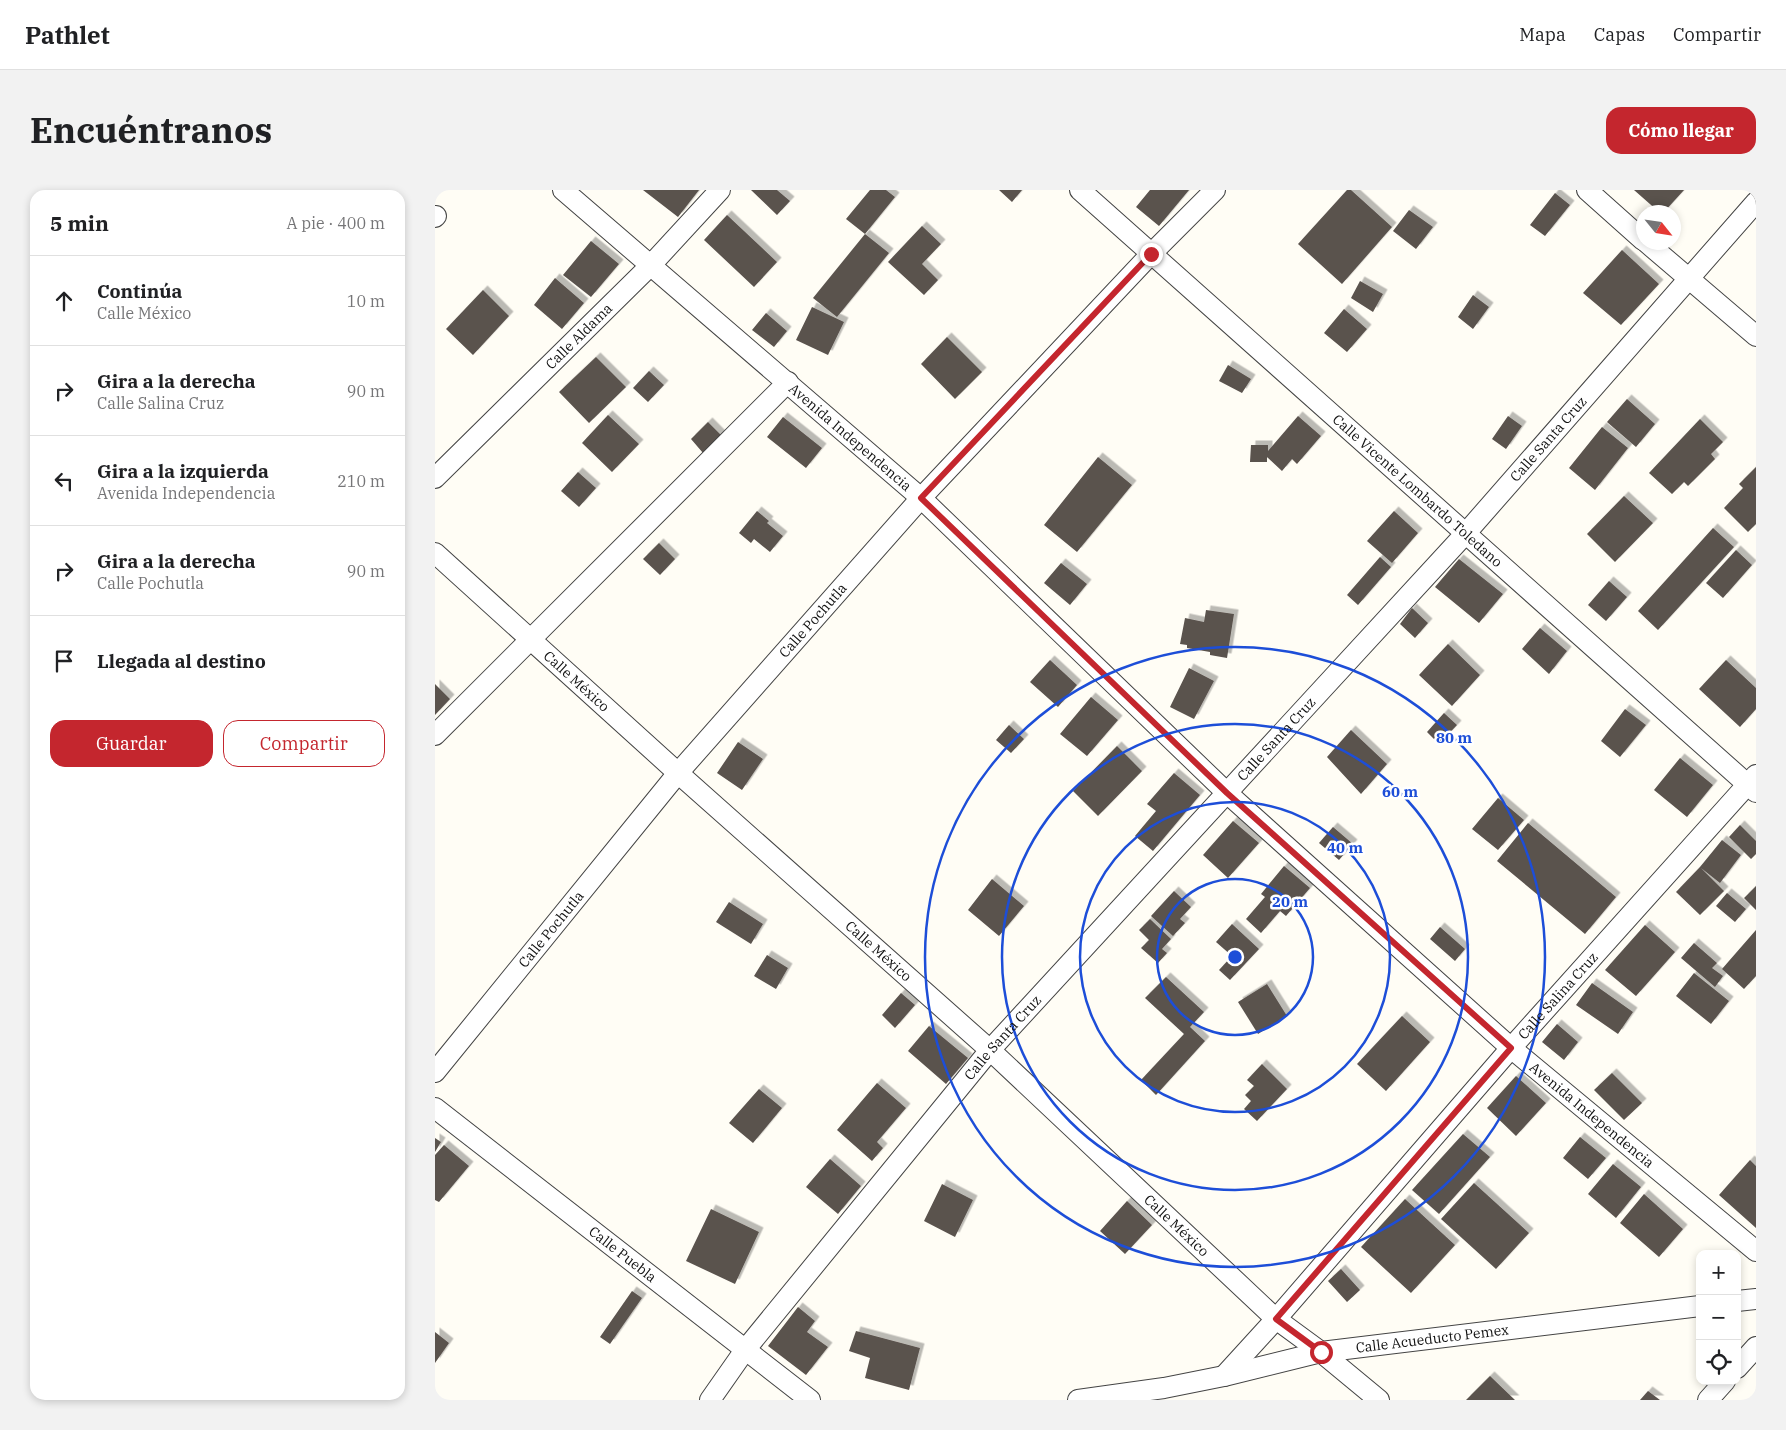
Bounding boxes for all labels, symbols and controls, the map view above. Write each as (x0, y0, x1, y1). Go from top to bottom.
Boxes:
text: Pathlet (25, 19, 110, 51)
text: Mapa (1519, 23, 1566, 46)
text: Capas (1594, 23, 1645, 46)
text: Compartir (1673, 23, 1761, 46)
text: Encuéntranos (30, 107, 272, 153)
button: Cómo llegar (1606, 107, 1756, 154)
north arrow (1636, 205, 1681, 250)
text: 5 min (50, 209, 109, 237)
text: A pie · 400 m (287, 213, 385, 233)
route end (1140, 243, 1163, 266)
text: Continúa (97, 279, 182, 303)
icon: ahead (50, 287, 78, 315)
text: 10 m (347, 291, 385, 311)
street label: Calle Aldama (542, 299, 616, 373)
text: Calle México (97, 303, 191, 323)
text: Gira a la derecha (97, 369, 256, 393)
icon: right (50, 377, 78, 405)
street label: Avenida Independencia (785, 379, 916, 495)
text: 90 m (347, 381, 385, 401)
text: Calle Salina Cruz (97, 393, 224, 413)
street label: Calle Santa Cruz (1506, 393, 1591, 485)
street label: Calle Vicente Lombardo Toledano (1329, 410, 1506, 571)
text: Gira a la izquierda (97, 459, 269, 483)
icon: left (50, 467, 78, 495)
text: 210 m (337, 471, 385, 491)
text: Avenida Independencia (97, 483, 275, 503)
text: Gira a la derecha (97, 549, 256, 573)
icon: right (50, 557, 78, 585)
text: 90 m (347, 561, 385, 581)
text: Calle Pochutla (97, 573, 204, 593)
street label: Calle Pochutla (775, 579, 851, 661)
icon: arrive (50, 647, 78, 675)
street label: Calle México (540, 647, 613, 716)
text: Llegada al destino (97, 649, 266, 673)
street label: Calle Santa Cruz (1233, 693, 1319, 785)
button: Guardar (50, 720, 213, 767)
button: Compartir (223, 720, 385, 767)
text: 80 m (1436, 728, 1472, 747)
text: 60 m (1382, 782, 1418, 801)
text: 40 m (1327, 838, 1363, 857)
street label: Calle Pochutla (514, 887, 588, 971)
text: 20 m (1272, 892, 1308, 911)
street label: Calle México (842, 917, 916, 985)
centre of rings (1226, 948, 1244, 966)
street label: Calle Salina Cruz (1514, 948, 1602, 1043)
street label: Calle Santa Cruz (960, 991, 1045, 1084)
street label: Avenida Independencia (1526, 1058, 1658, 1172)
street label: Calle México (1140, 1191, 1213, 1260)
street label: Calle Puebla (585, 1222, 661, 1286)
map controls (1696, 1250, 1741, 1385)
button: + (1696, 1250, 1741, 1295)
button: − (1696, 1295, 1741, 1340)
street label: Calle Acueducto Pemex (1355, 1320, 1510, 1357)
button: locate (1696, 1340, 1741, 1385)
route start (1310, 1341, 1333, 1364)

